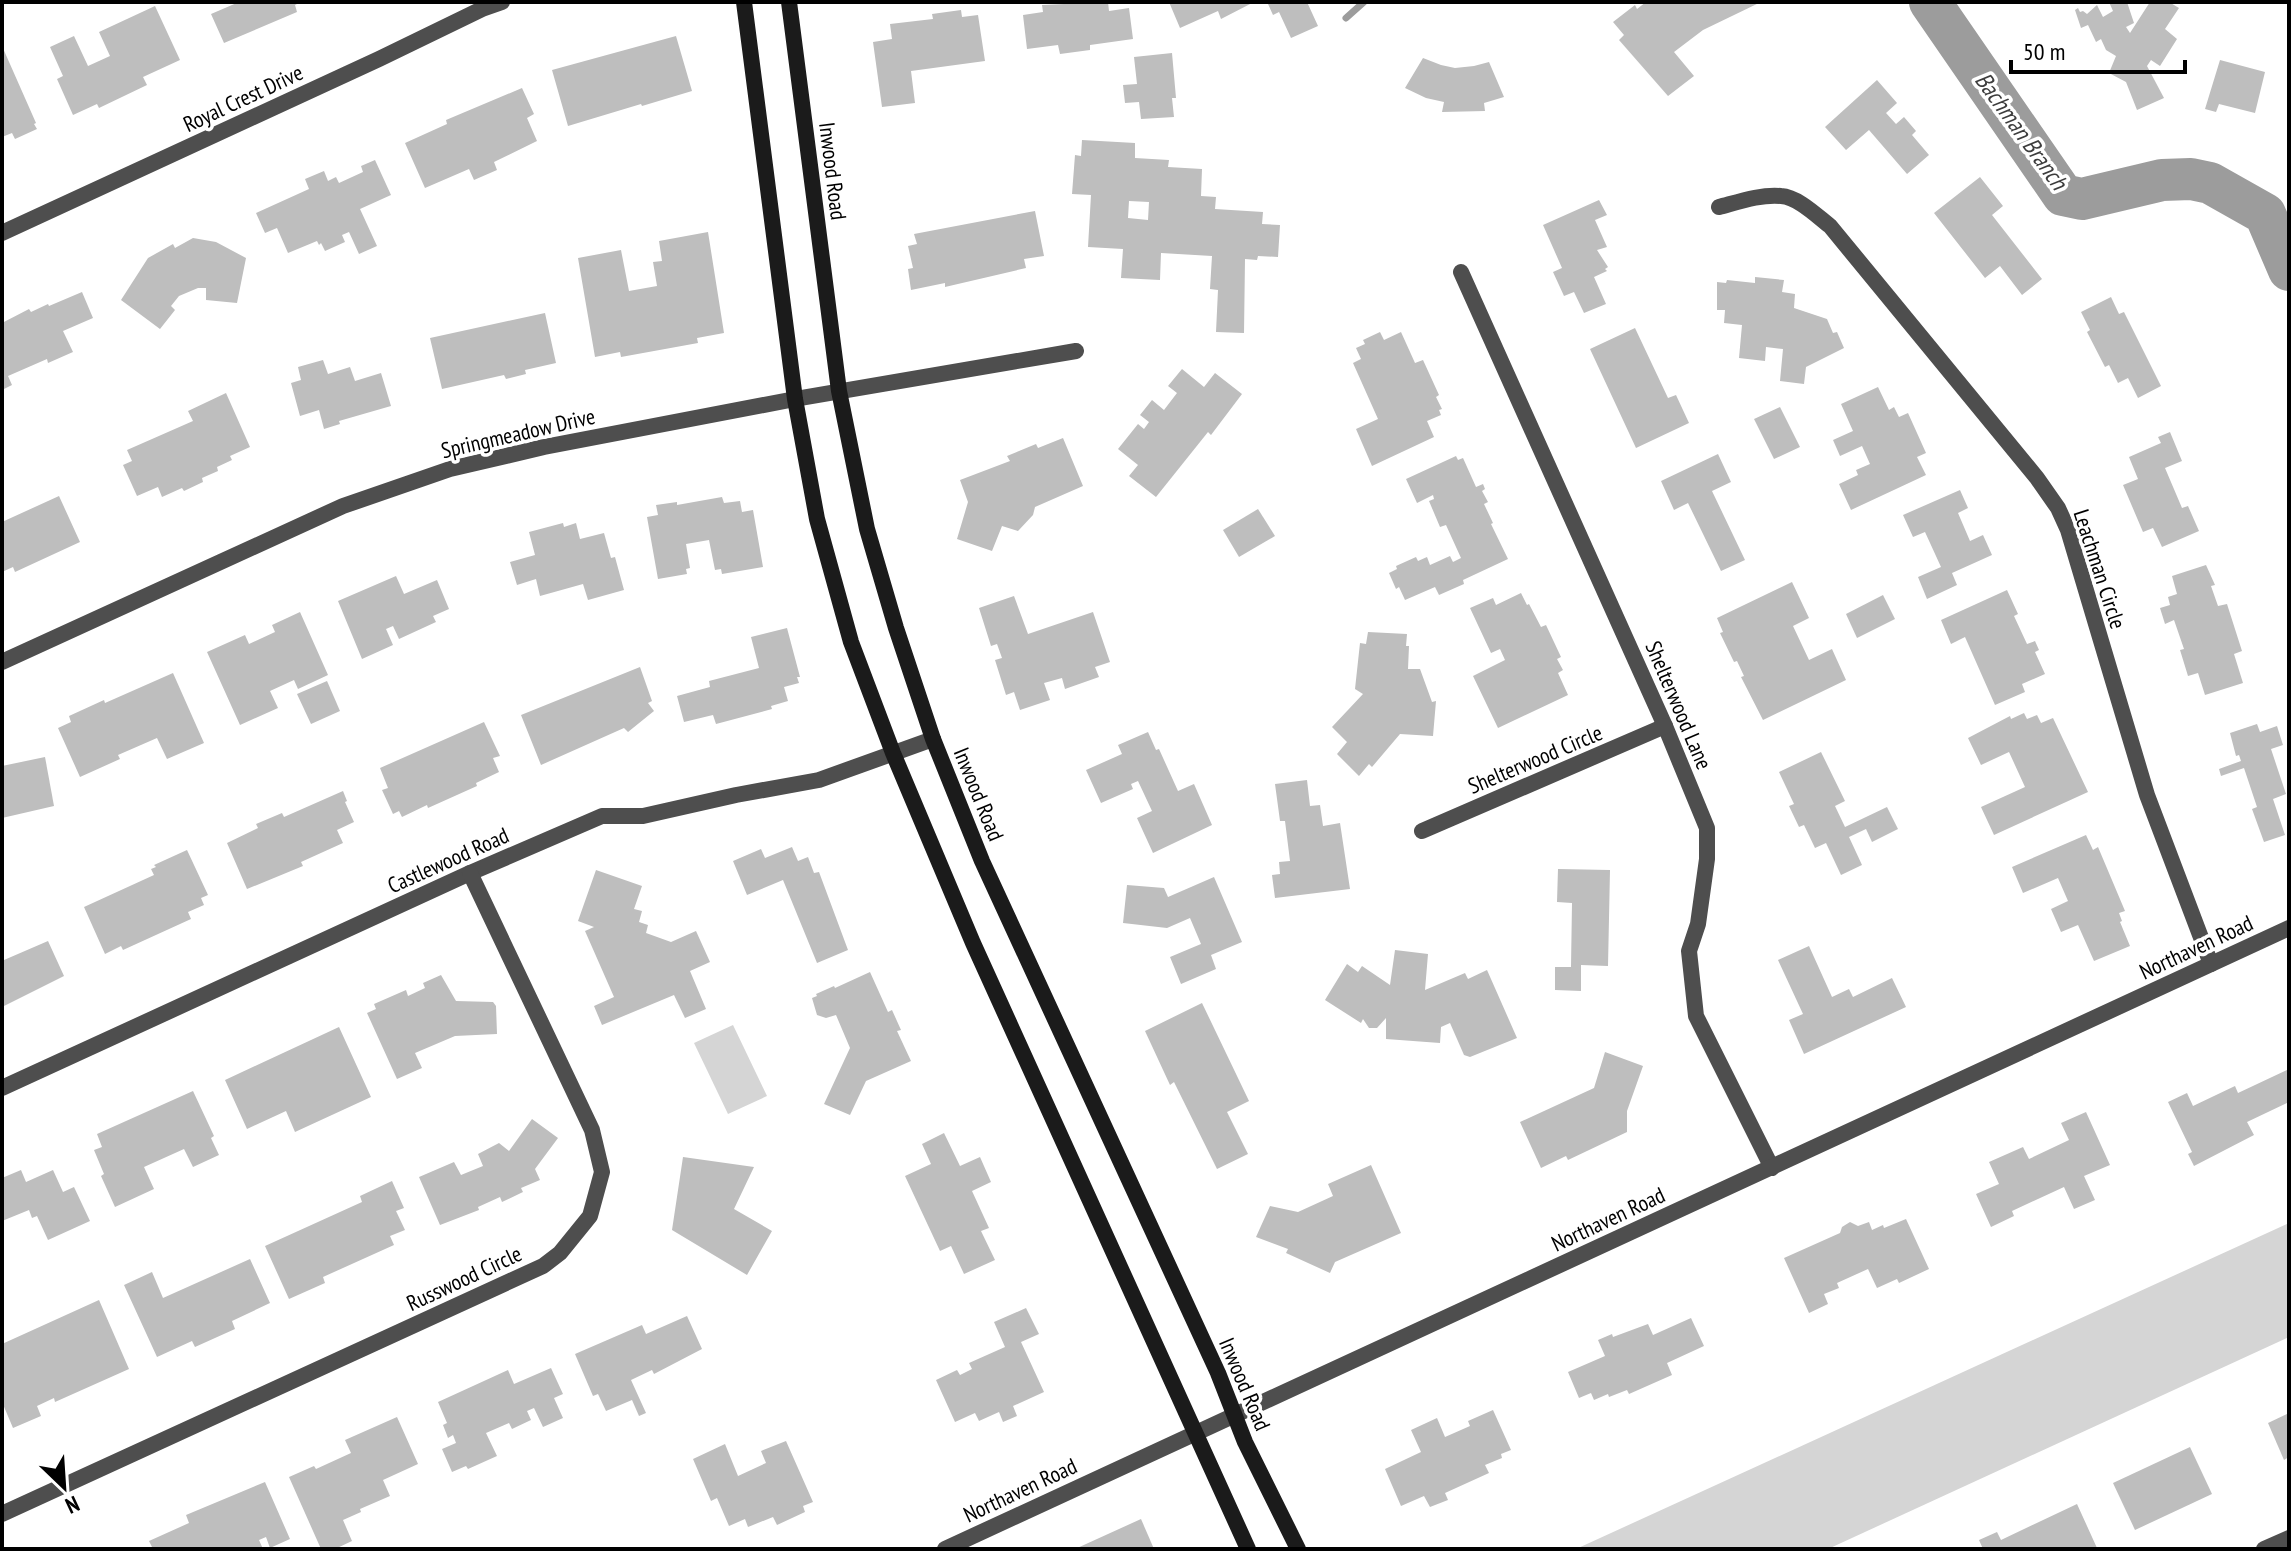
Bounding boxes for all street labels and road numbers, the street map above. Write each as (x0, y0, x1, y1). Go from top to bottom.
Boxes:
street label: Royal Crest Drive (179, 58, 307, 138)
street label: Inwood Road (813, 121, 853, 221)
street label: Springmeadow Drive (438, 402, 598, 464)
street label: Leachman Circle (2068, 506, 2132, 632)
street label: Shelterwood Lane (1639, 637, 1719, 773)
street label: Shelterwood Circle (1464, 718, 1606, 800)
street label: Inwood Road (948, 743, 1010, 845)
street label: Castlewood Road (383, 821, 513, 899)
street label: Northaven Road (2135, 909, 2257, 985)
street label: Northaven Road (1547, 1181, 1669, 1257)
street label: Russwood Circle (402, 1239, 526, 1317)
street label: Inwood Road (1213, 1333, 1277, 1435)
street label: Northaven Road (959, 1452, 1081, 1528)

